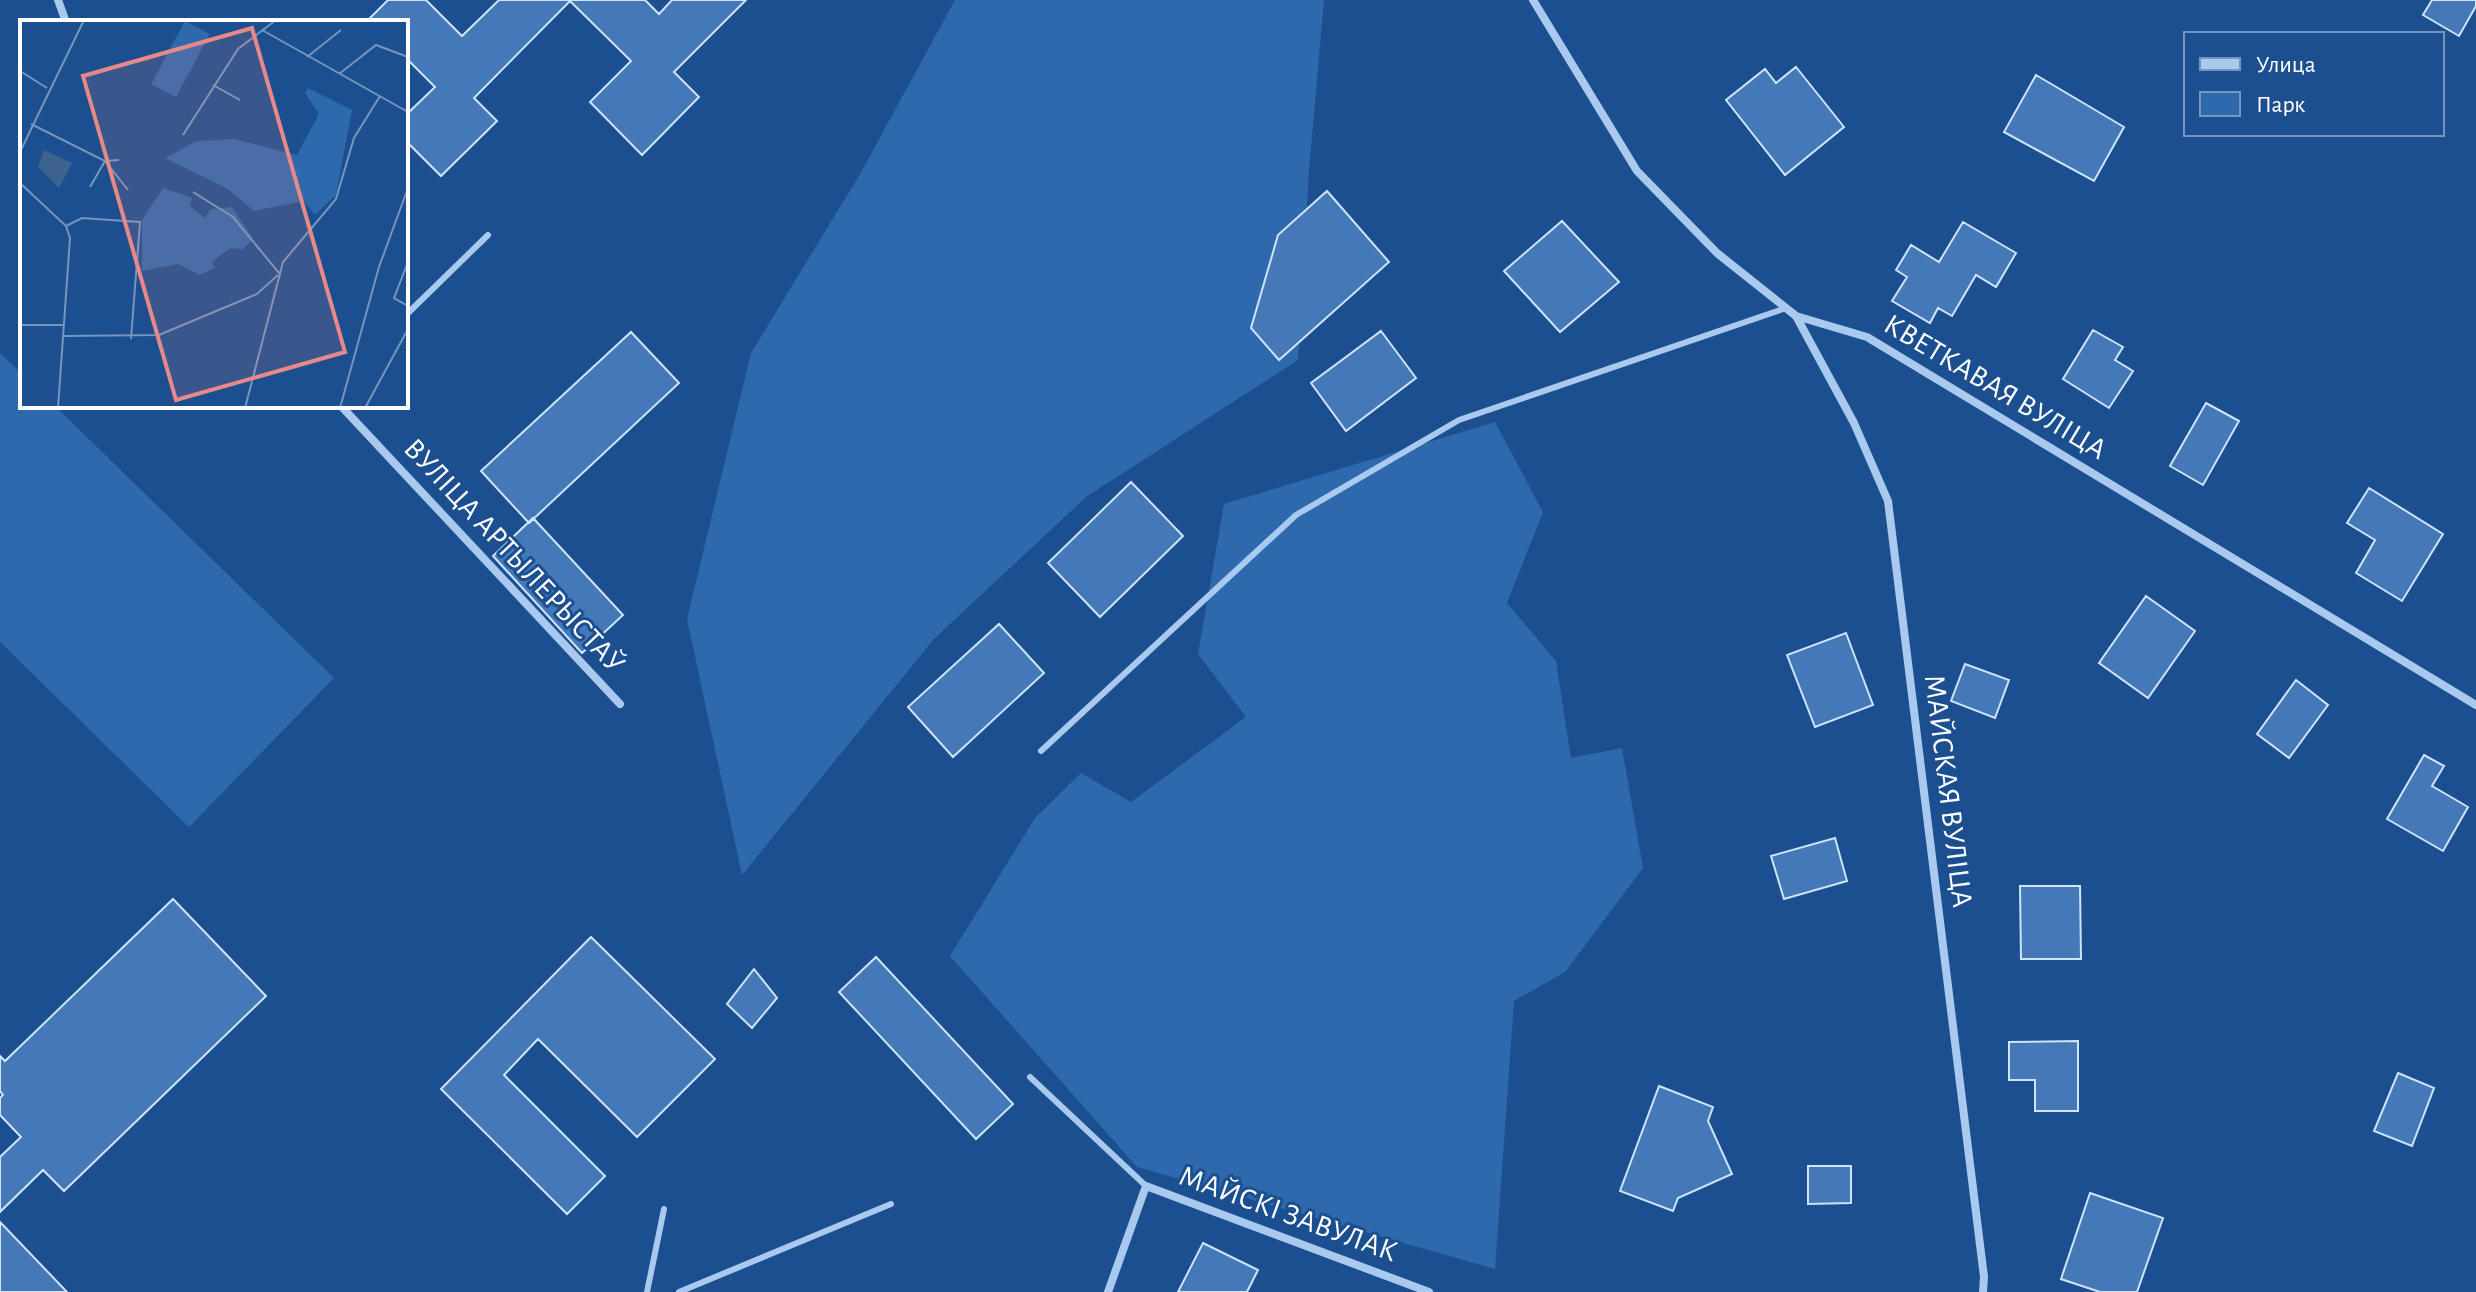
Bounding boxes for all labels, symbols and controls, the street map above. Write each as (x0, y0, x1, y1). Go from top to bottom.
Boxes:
inset map (20, 20, 408, 408)
legend (2184, 32, 2444, 136)
text: Улица (2256, 53, 2316, 77)
text: Парк (2256, 93, 2305, 117)
street label: КВЕТКАВАЯ ВУЛІЦА (1879, 309, 2111, 465)
street label: ВУЛІЦА АРТЫЛЕРЫСТАЎ (398, 433, 630, 679)
street label: МАЙСКАЯ ВУЛІЦА (1919, 673, 1978, 909)
street label: МАЙСКІ ЗАВУЛАК (1175, 1160, 1401, 1267)

